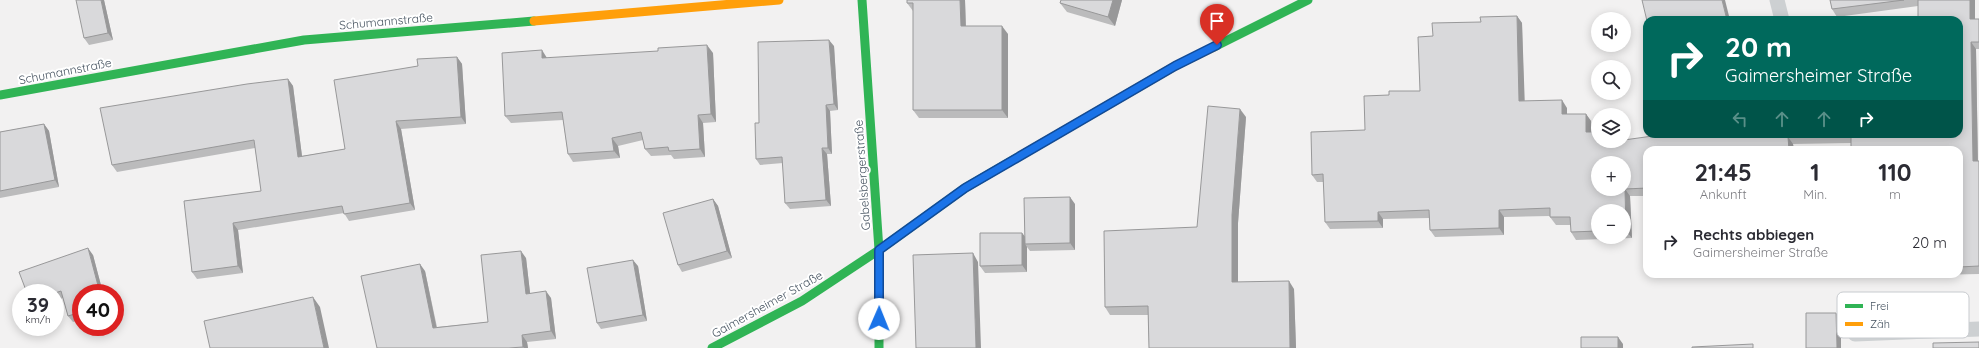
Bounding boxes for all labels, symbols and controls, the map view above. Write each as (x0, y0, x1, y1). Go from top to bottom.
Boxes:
pin (1200, 4, 1234, 45)
street label: Schumannstraße (338, 9, 434, 33)
icon: arrive (1206, 10, 1228, 32)
map controls (1591, 12, 1631, 244)
button: sound (1591, 12, 1631, 52)
text: 20 m (1725, 29, 1792, 64)
icon: right (1659, 32, 1711, 84)
street label: Schumannstraße (17, 55, 113, 87)
button: search (1591, 60, 1631, 100)
text: Gaimersheimer Straße (1725, 64, 1912, 87)
button: layers (1591, 108, 1631, 148)
icon: left (1729, 108, 1751, 130)
icon: ahead (1771, 108, 1793, 130)
icon: ahead (1813, 108, 1835, 130)
icon: right (1855, 108, 1877, 130)
street label: Gabelsbergerstraße (851, 119, 873, 231)
button: + (1591, 156, 1631, 196)
text: 21:45 (1694, 157, 1752, 187)
text: 1 (1810, 157, 1820, 187)
text: 110 (1878, 157, 1912, 187)
text: Ankunft (1700, 186, 1747, 202)
text: Min. (1803, 186, 1827, 202)
text: m (1889, 186, 1901, 202)
button: − (1591, 204, 1631, 244)
text: Rechts abbiegen (1693, 225, 1814, 244)
icon: right (1659, 231, 1681, 253)
text: 20 m (1912, 233, 1947, 252)
text: Gaimersheimer Straße (1693, 244, 1828, 260)
street label: Gaimersheimer Straße (709, 267, 825, 341)
speed limit sign: 40 (72, 284, 124, 336)
text: 39 (27, 292, 49, 317)
legend (1837, 292, 1969, 338)
position arrow (858, 298, 900, 340)
text: Frei (1870, 299, 1889, 313)
text: km/h (25, 313, 51, 326)
text: Zäh (1870, 317, 1890, 331)

